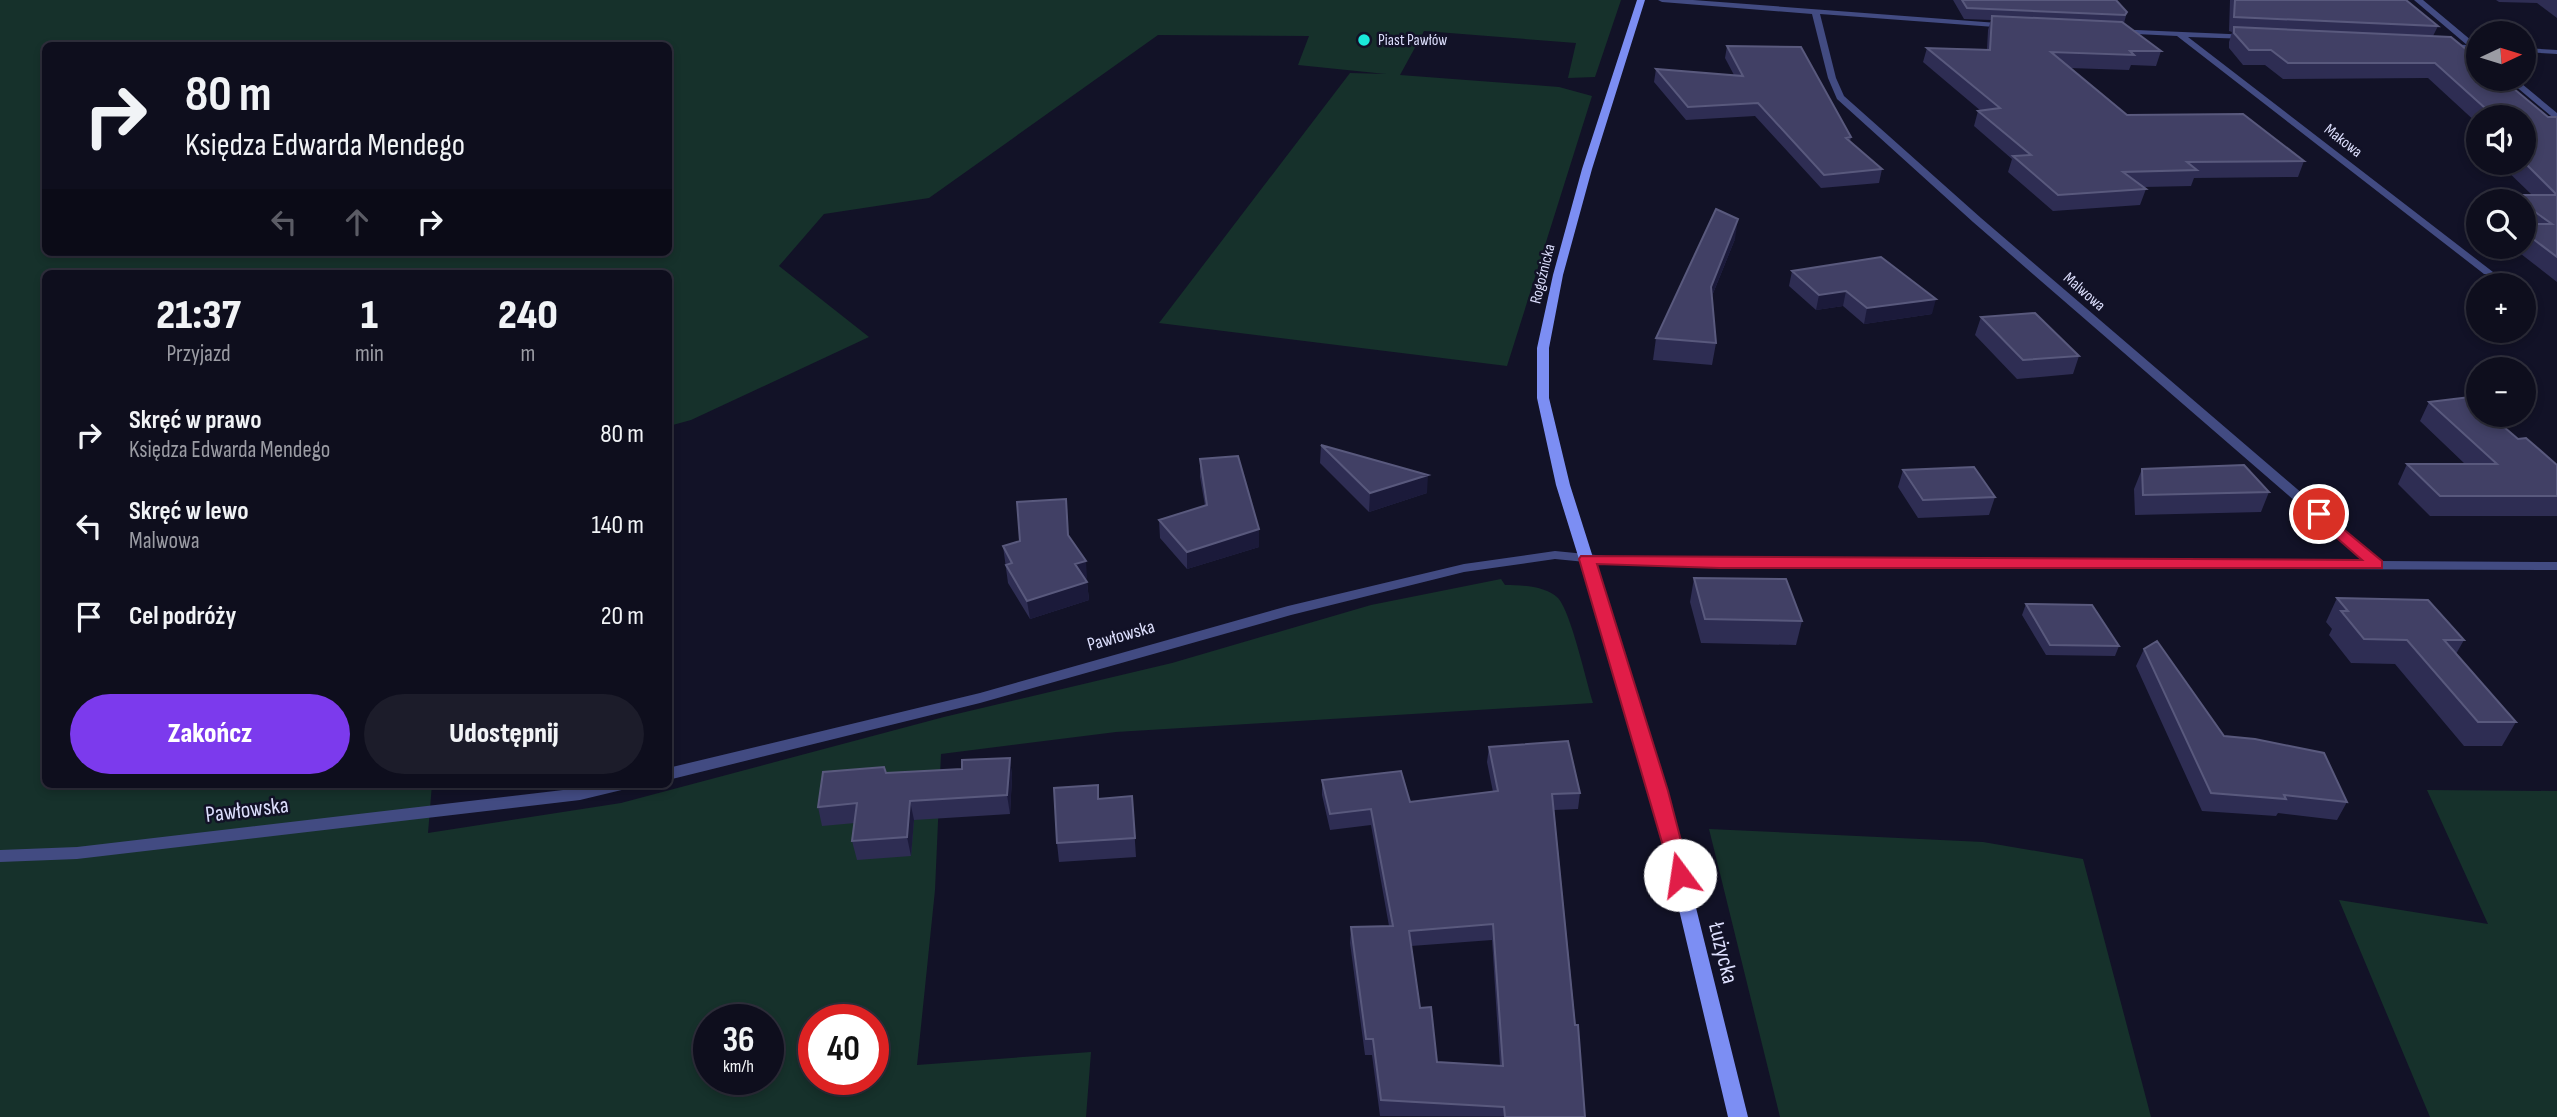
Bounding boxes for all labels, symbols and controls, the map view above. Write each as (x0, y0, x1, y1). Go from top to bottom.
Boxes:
north arrow (2466, 21, 2536, 91)
map controls (2466, 21, 2536, 427)
place label: Piast Pawłów (1378, 31, 1447, 50)
marker: Piast Pawłów (1356, 32, 1372, 48)
text: 80 m (185, 66, 272, 125)
icon: right (70, 70, 161, 161)
button: sound (2466, 105, 2536, 175)
street label: Makowa (2320, 120, 2366, 162)
text: Księdza Edwarda Mendego (185, 126, 465, 165)
button: search (2466, 189, 2536, 259)
icon: left (265, 203, 303, 241)
icon: ahead (338, 203, 376, 241)
icon: right (411, 203, 449, 241)
street label: Rogoźnicka (1526, 242, 1560, 306)
street label: Malwowa (2059, 269, 2109, 315)
button: + (2466, 273, 2536, 343)
text: 21:37 (156, 290, 241, 341)
text: 1 (361, 290, 378, 341)
text: 240 (498, 290, 558, 341)
text: Przyjazd (166, 340, 230, 368)
text: min (355, 340, 384, 368)
text: m (521, 340, 535, 368)
button: − (2466, 357, 2536, 427)
text: Skręć w prawo (129, 405, 262, 436)
icon: right (70, 416, 108, 454)
text: 80 m (600, 419, 644, 450)
text: Księdza Edwarda Mendego (129, 436, 330, 464)
pin (2289, 484, 2349, 544)
icon: arrive (2300, 495, 2338, 533)
text: Skręć w lewo (129, 496, 249, 527)
icon: left (70, 507, 108, 545)
text: 140 m (592, 510, 644, 541)
text: Malwowa (129, 527, 200, 555)
icon: arrive (70, 598, 108, 636)
text: Cel podróży (129, 601, 236, 632)
text: 20 m (601, 601, 644, 632)
street label: Pawłowska (1085, 615, 1157, 657)
button: Zakończ (70, 694, 350, 774)
button: Udostępnij (364, 694, 644, 774)
street label: Pawłowska (204, 791, 290, 829)
position arrow (1643, 838, 1717, 912)
street label: Łużycka (1702, 919, 1744, 986)
speed limit sign: 40 (798, 1004, 889, 1095)
text: 36 (722, 1019, 755, 1062)
text: km/h (723, 1056, 754, 1077)

